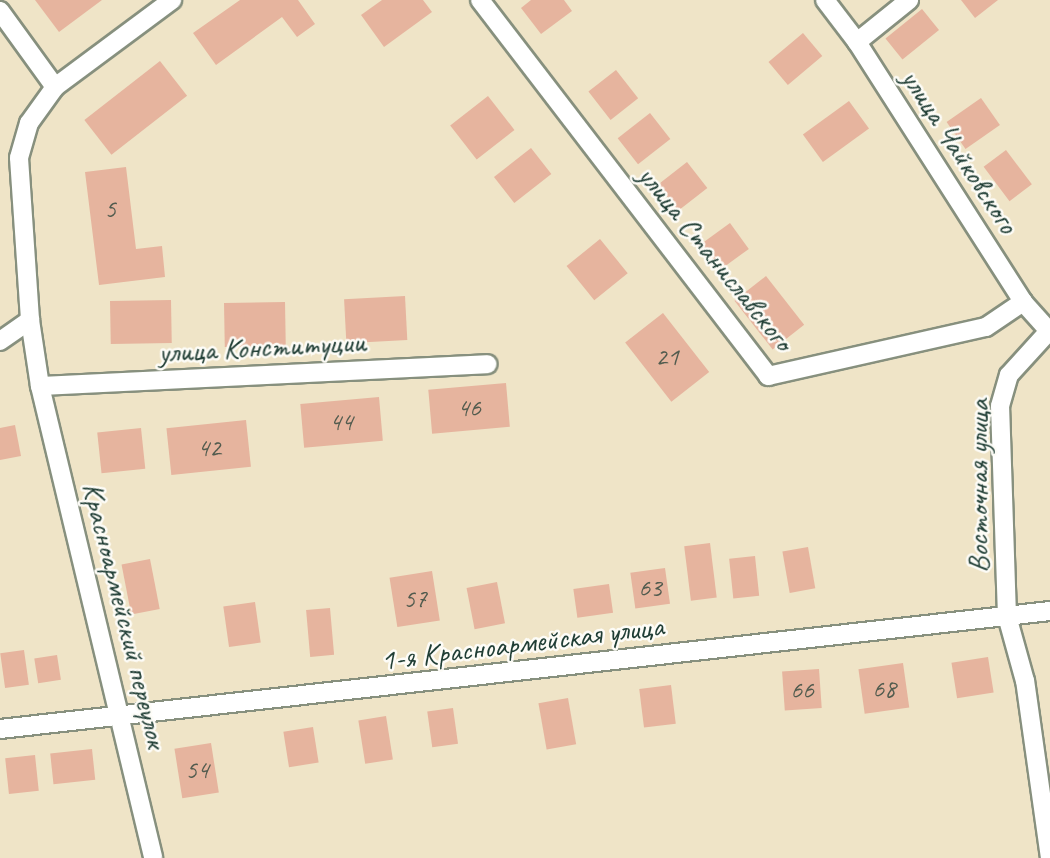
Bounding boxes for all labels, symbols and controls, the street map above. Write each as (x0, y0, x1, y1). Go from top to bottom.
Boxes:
street label: улица Чайковского (894, 62, 1026, 240)
street label: улица Станиславского (630, 158, 802, 358)
house number: 5 (104, 193, 116, 225)
street label: улица Конституции (160, 324, 364, 370)
house number: 21 (655, 341, 679, 373)
house number: 46 (457, 392, 481, 424)
street label: Восточная улица (960, 398, 996, 574)
house number: 44 (329, 406, 353, 438)
house number: 42 (197, 432, 221, 464)
street label: Красноармейский переулок (75, 479, 175, 751)
house number: 63 (638, 572, 662, 604)
house number: 57 (403, 583, 427, 615)
street label: 1-я Красноармейская улица (377, 608, 667, 678)
house number: 68 (872, 673, 896, 705)
house number: 66 (790, 674, 814, 706)
house number: 54 (185, 754, 209, 786)

